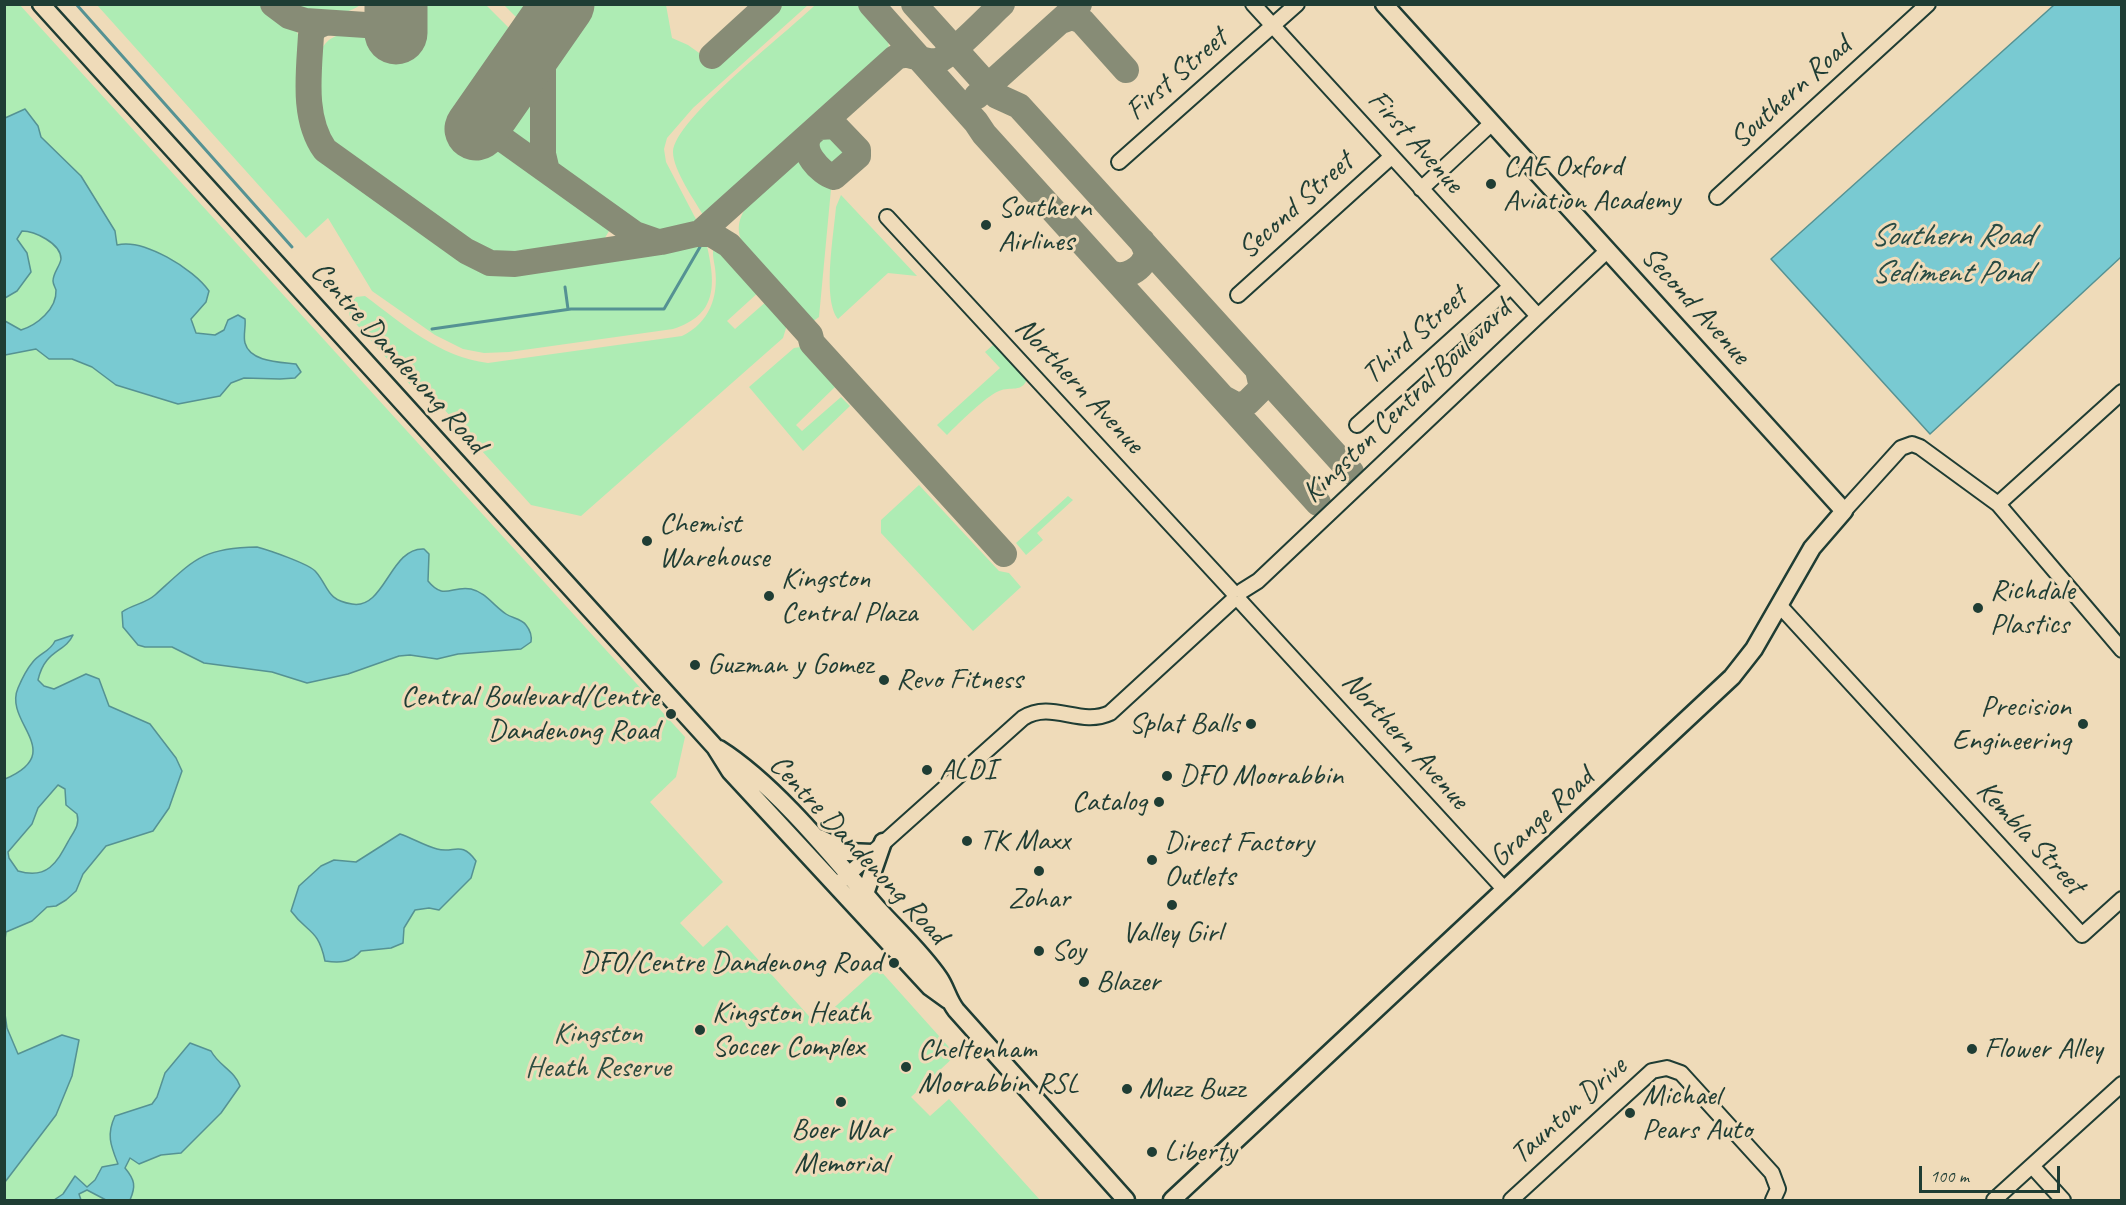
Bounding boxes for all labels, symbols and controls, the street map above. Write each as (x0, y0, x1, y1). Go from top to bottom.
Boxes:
street label: First Street (1119, 21, 1235, 129)
street label: Southern Road (1723, 29, 1859, 157)
street label: First Avenue (1359, 83, 1471, 201)
street label: Second Street (1231, 145, 1361, 267)
place label: CAE Oxford Aviation Academy (1503, 149, 1680, 219)
marker: CAE Oxford Aviation Academy (1484, 177, 1498, 191)
place label: Southern Airlines (998, 190, 1092, 260)
marker: Southern Airlines (979, 218, 993, 232)
water label: Southern Road Sediment Pond (1870, 218, 2032, 293)
street label: Second Avenue (1633, 240, 1757, 372)
street label: Centre Dandenong Road (302, 254, 494, 462)
street label: Third Street (1355, 279, 1475, 393)
street label: Kingston Central Boulevard (1295, 293, 1519, 511)
street label: Northern Avenue (1007, 310, 1151, 462)
place label: Chemist Warehouse (659, 506, 770, 576)
marker: Chemist Warehouse (640, 534, 654, 548)
place label: Kingston Central Plaza (781, 561, 917, 632)
place label: Richdale Plastics (1990, 573, 2075, 644)
marker: Kingston Central Plaza (762, 589, 776, 603)
marker: Richdale Plastics (1971, 601, 1985, 615)
place label: Guzman y Gomez (707, 647, 873, 683)
marker: Guzman y Gomez (688, 658, 702, 672)
place label: Revo Fitness (896, 662, 1023, 698)
street label: Northern Avenue (1334, 665, 1476, 817)
marker: Revo Fitness (877, 673, 891, 687)
place label: Central Boulevard/Centre Dandenong Road (401, 679, 659, 750)
place label: Precision Engineering (1952, 689, 2071, 760)
place label: Splat Balls (1129, 706, 1239, 742)
marker: Central Boulevard/Centre Dandenong Road (664, 707, 678, 721)
marker: Splat Balls (1244, 717, 1258, 731)
marker: Precision Engineering (2076, 717, 2090, 731)
street label: Centre Dandenong Road (761, 748, 955, 952)
place label: ALDI (939, 752, 996, 788)
place label: DFO Moorabbin (1179, 758, 1343, 794)
street label: Grange Road (1482, 761, 1602, 875)
marker: ALDI (920, 763, 934, 777)
marker: DFO Moorabbin (1160, 769, 1174, 783)
street label: Kembla Street (1968, 773, 2092, 903)
place label: Catalog (1071, 784, 1147, 820)
marker: Catalog (1152, 795, 1166, 809)
place label: TK Maxx (979, 823, 1070, 859)
place label: Direct Factory Outlets (1164, 825, 1314, 896)
marker: TK Maxx (960, 834, 974, 848)
marker: Direct Factory Outlets (1145, 853, 1159, 867)
marker: Zohar (1032, 864, 1046, 878)
place label: Zohar (1008, 881, 1070, 917)
marker: Valley Girl (1165, 898, 1179, 912)
place label: Valley Girl (1122, 915, 1222, 951)
place label: Soy (1051, 933, 1086, 969)
marker: Soy (1032, 944, 1046, 958)
place label: DFO/Centre Dandenong Road (580, 945, 882, 981)
marker: DFO/Centre Dandenong Road (887, 956, 901, 970)
place label: Blazer (1096, 964, 1160, 1000)
marker: Blazer (1077, 975, 1091, 989)
place label: Kingston Heath Soccer Complex (712, 995, 871, 1066)
park label: Kingston Heath Reserve (525, 1016, 671, 1086)
marker: Kingston Heath Soccer Complex (693, 1023, 707, 1037)
place label: Flower Alley (1984, 1031, 2102, 1067)
place label: Cheltenham Moorabbin RSL (918, 1032, 1079, 1102)
marker: Flower Alley (1965, 1042, 1979, 1056)
street label: Taunton Drive (1503, 1049, 1635, 1173)
marker: Cheltenham Moorabbin RSL (899, 1060, 913, 1074)
place label: Muzz Buzz (1139, 1071, 1245, 1107)
place label: Michael Pears Auto (1642, 1078, 1752, 1148)
marker: Muzz Buzz (1120, 1082, 1134, 1096)
marker: Boer War Memorial (834, 1095, 848, 1109)
marker: Michael Pears Auto (1623, 1106, 1637, 1120)
place label: Boer War Memorial (791, 1112, 891, 1182)
place label: Liberty (1164, 1134, 1236, 1170)
marker: Liberty (1145, 1145, 1159, 1159)
scale bar (1922, 1154, 2063, 1192)
text: 100 m (1930, 1165, 1969, 1187)

